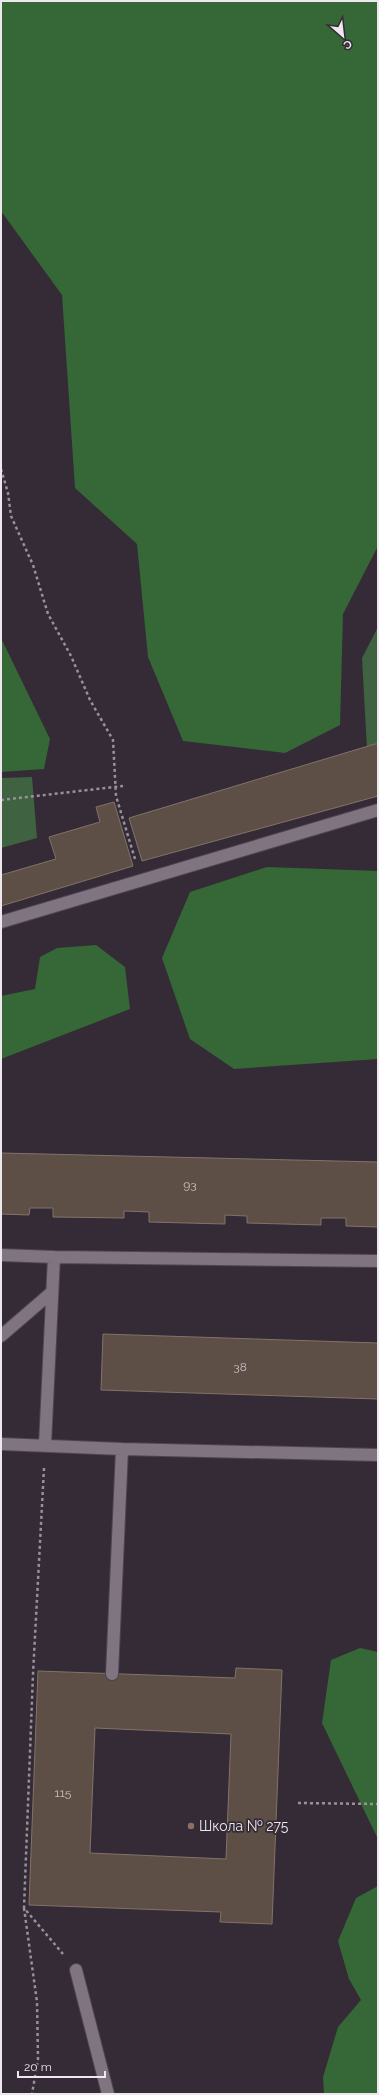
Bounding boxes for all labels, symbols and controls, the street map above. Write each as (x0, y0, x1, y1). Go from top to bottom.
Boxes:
north arrow (323, 16, 363, 56)
text: С (341, 37, 354, 52)
house number: 93 (183, 1178, 197, 1192)
house number: 38 (233, 1360, 247, 1374)
house number: 115 (55, 1786, 72, 1800)
place label: Школа № 275 (199, 1818, 289, 1834)
marker: Школа № 275 (186, 1821, 196, 1831)
scale bar (18, 2053, 105, 2079)
text: 20 m (24, 2060, 52, 2074)

